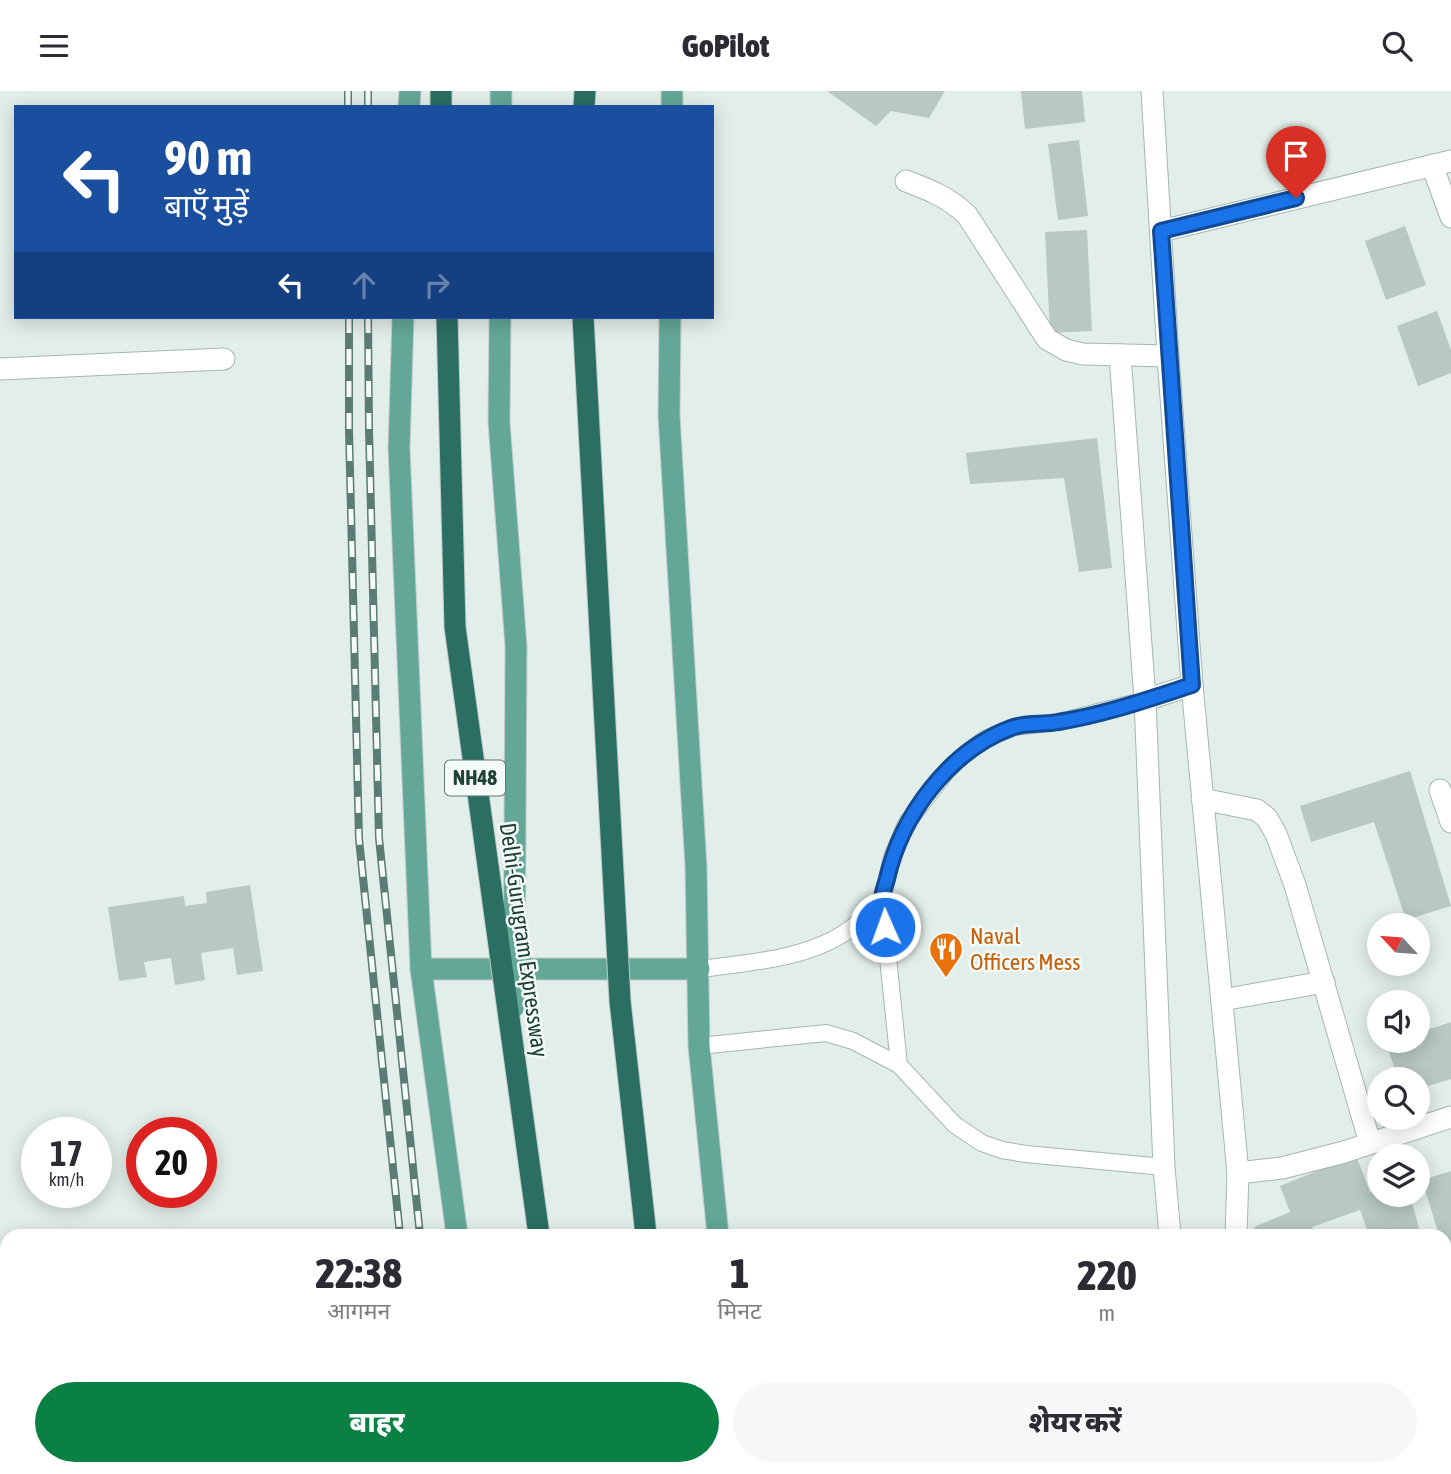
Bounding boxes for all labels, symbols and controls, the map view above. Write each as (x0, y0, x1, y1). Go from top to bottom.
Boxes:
icon: menu (35, 27, 73, 65)
text: GoPilot (682, 27, 769, 64)
icon: search (1378, 27, 1416, 65)
pin (1266, 126, 1326, 198)
text: 90 m (164, 129, 252, 185)
icon: left (49, 133, 140, 224)
icon: arrive (1277, 137, 1315, 175)
text: बाएँ मुड़ें (164, 187, 249, 224)
icon: left (272, 266, 310, 304)
icon: ahead (345, 266, 383, 304)
icon: right (418, 266, 456, 304)
road number: NH48 (445, 761, 505, 795)
street label: Delhi-Gurugram Expressway (495, 821, 553, 1059)
position arrow (848, 890, 922, 964)
north arrow (1367, 913, 1430, 977)
map controls (1367, 913, 1430, 1207)
place label: Naval Officers Mess (970, 923, 1080, 975)
restaurant icon: Naval Officers Mess (927, 930, 965, 979)
button: sound (1367, 990, 1430, 1053)
button: search (1367, 1067, 1430, 1130)
speed limit sign: 20 (126, 1117, 217, 1208)
text: 17 (50, 1133, 83, 1173)
button: layers (1367, 1144, 1430, 1207)
text: km/h (49, 1169, 84, 1190)
text: 22:38 (316, 1249, 402, 1297)
text: 1 (730, 1249, 749, 1297)
text: 220 (1077, 1251, 1136, 1299)
text: आगमन (327, 1298, 390, 1324)
text: मिनट (718, 1298, 762, 1324)
text: m (1099, 1300, 1115, 1326)
button: बाहर (35, 1382, 719, 1462)
button: शेयर करें (733, 1382, 1417, 1462)

